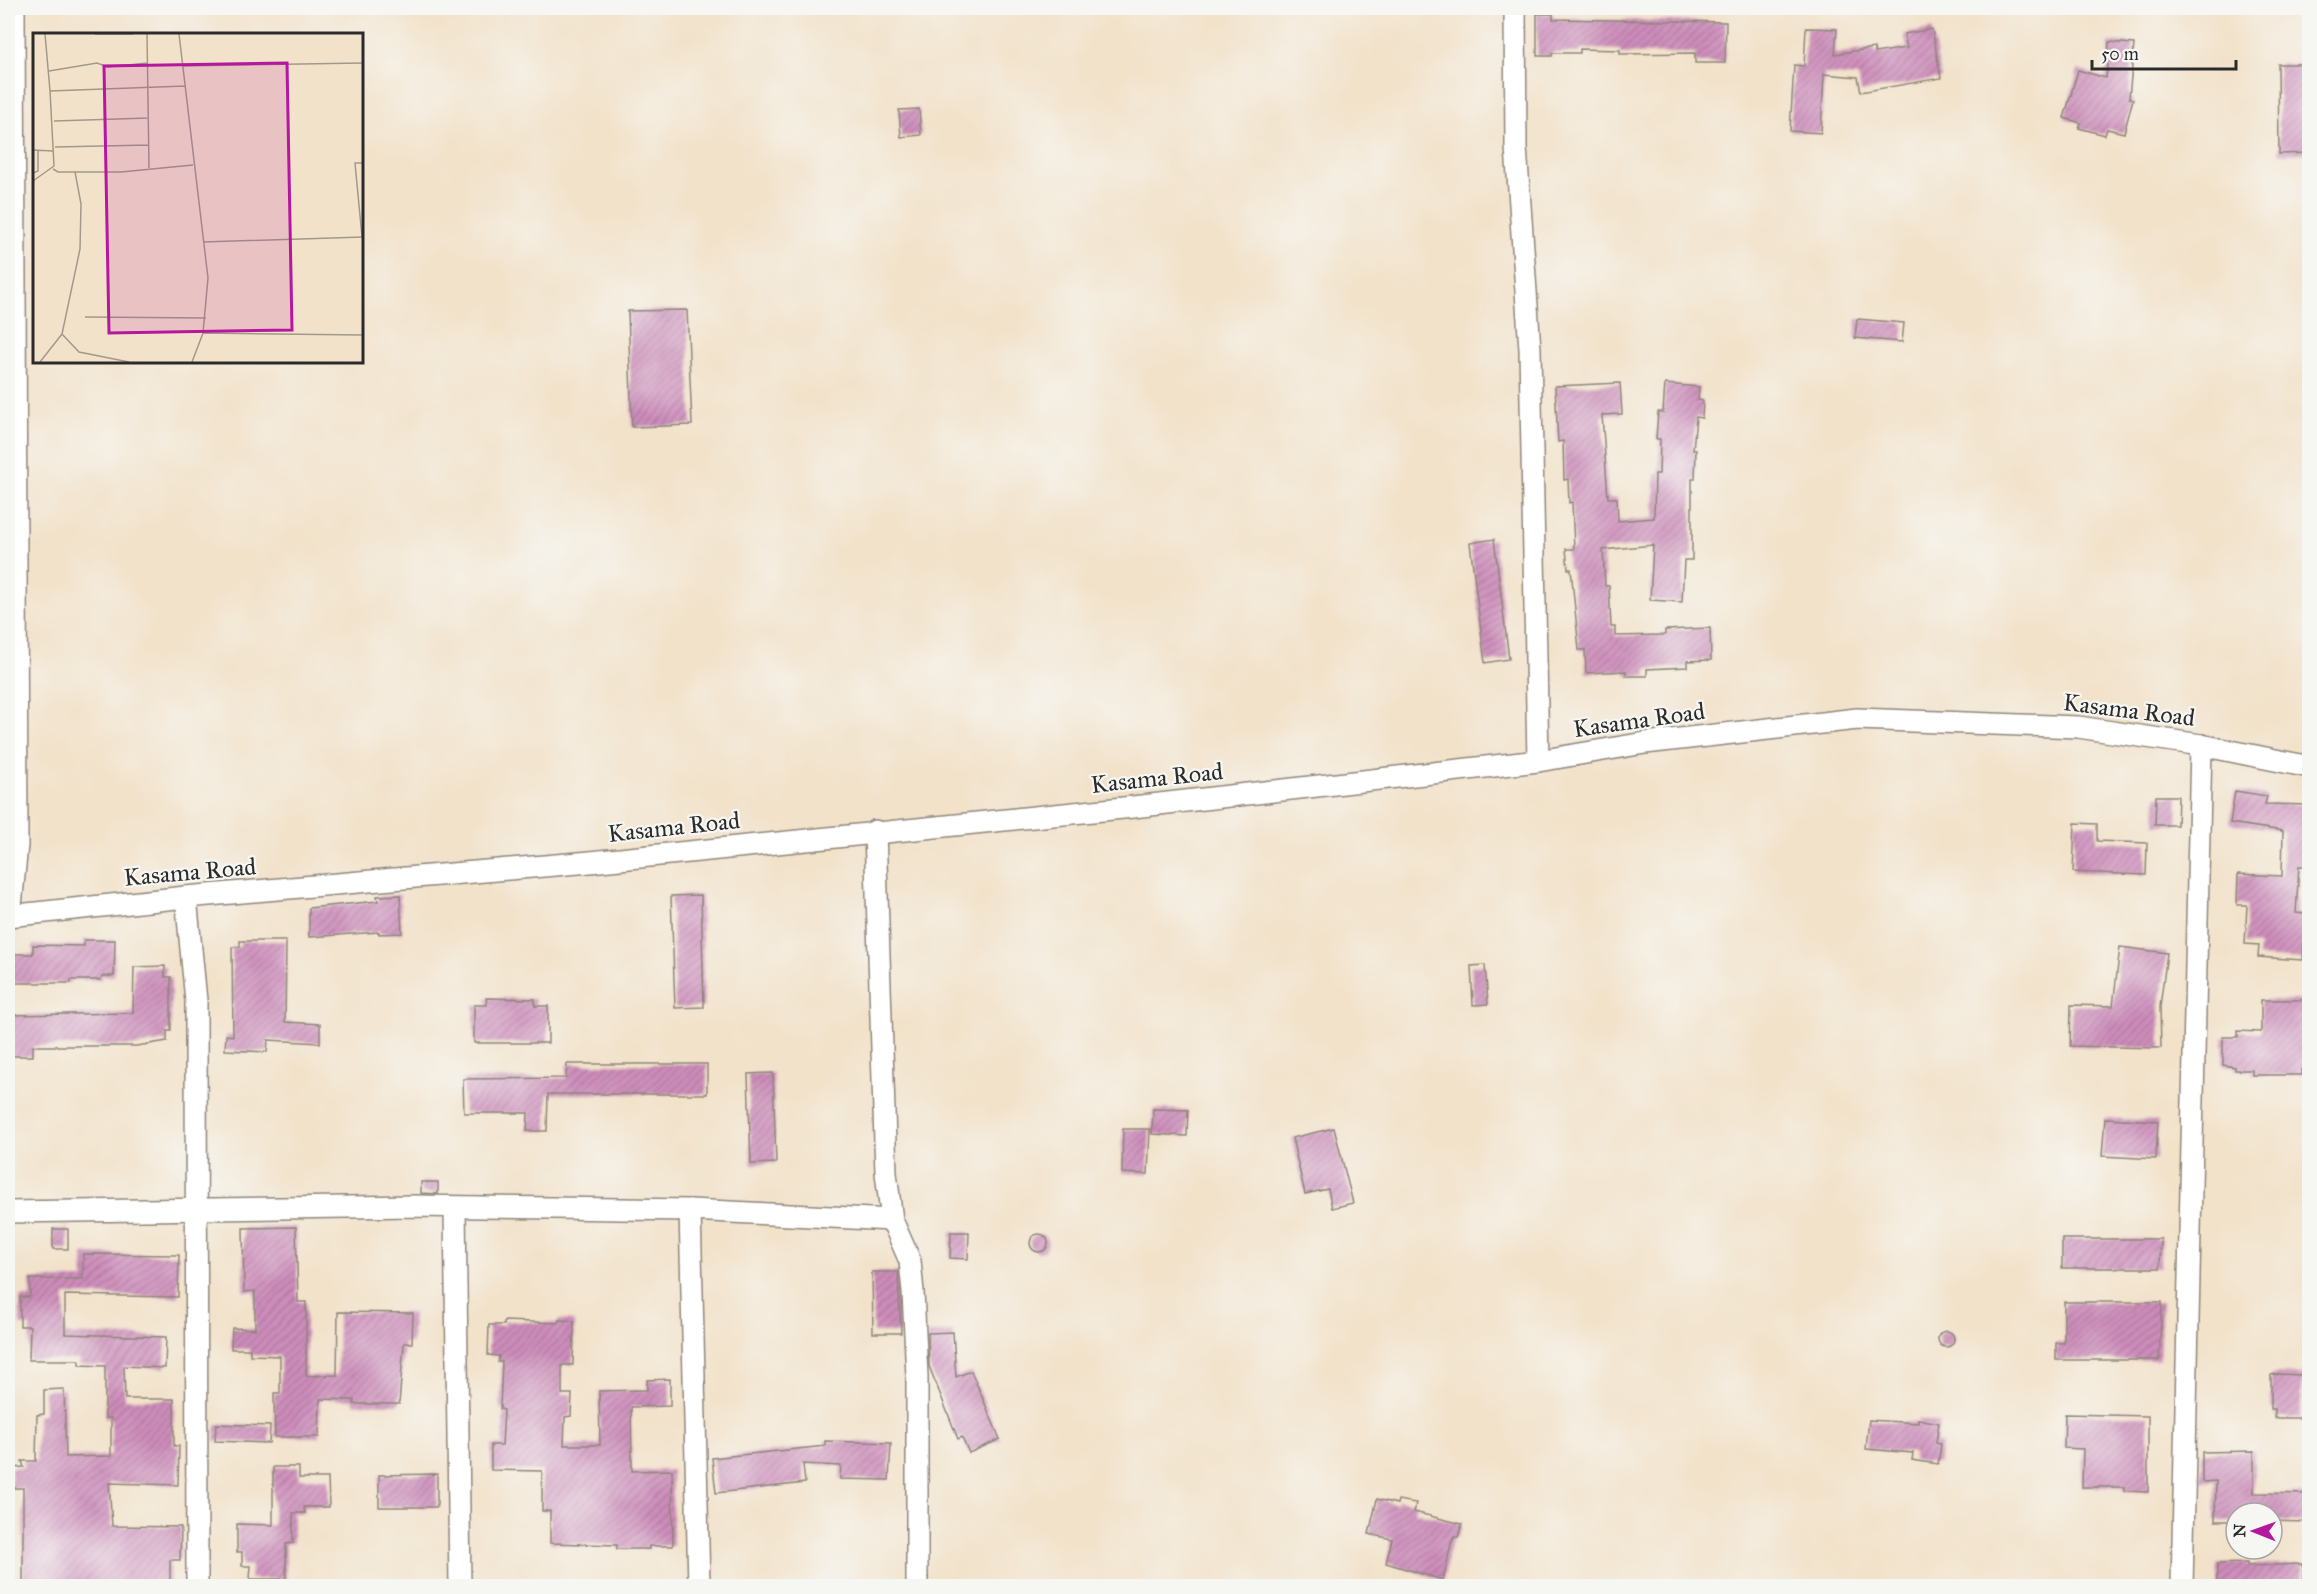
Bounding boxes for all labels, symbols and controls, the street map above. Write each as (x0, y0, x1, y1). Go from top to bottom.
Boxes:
inset map (33, 33, 363, 363)
scale bar (2092, 33, 2236, 71)
text: 50 m (2101, 43, 2139, 65)
street label: Kasama Road (2061, 687, 2197, 733)
street label: Kasama Road (1571, 696, 1707, 744)
street label: Kasama Road (1089, 756, 1225, 800)
street label: Kasama Road (606, 805, 742, 849)
street label: Kasama Road (123, 851, 257, 893)
north arrow (2224, 1501, 2284, 1561)
text: N (2230, 1523, 2249, 1538)

